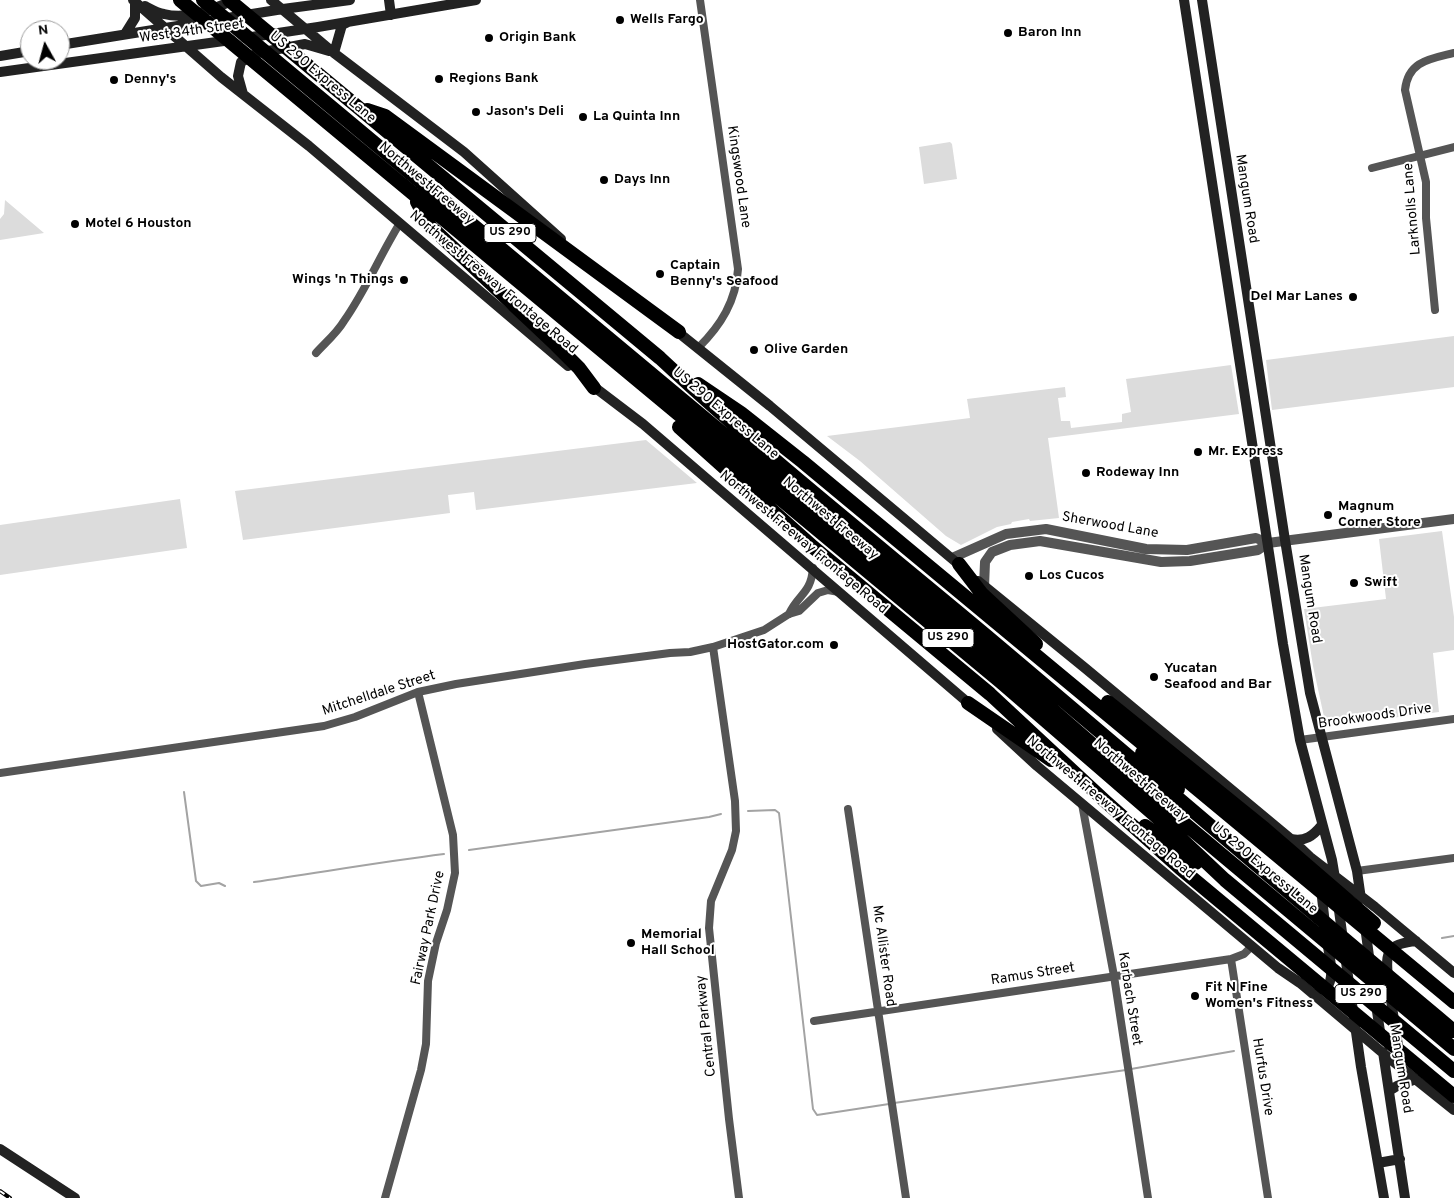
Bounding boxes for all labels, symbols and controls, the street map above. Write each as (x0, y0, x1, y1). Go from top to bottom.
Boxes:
place label: Wells Fargo (630, 12, 704, 28)
marker: Wells Fargo (614, 14, 626, 26)
street label: West 34th Street (138, 16, 246, 48)
north arrow (20, 20, 70, 70)
text: N (37, 22, 49, 40)
place label: Baron Inn (1018, 25, 1081, 41)
marker: Baron Inn (1002, 27, 1014, 39)
street label: US 290 Express Lane (265, 29, 379, 127)
place label: Origin Bank (499, 30, 576, 46)
marker: Origin Bank (483, 32, 495, 44)
place label: Regions Bank (449, 71, 539, 87)
place label: Denny's (124, 72, 176, 88)
marker: Regions Bank (433, 73, 445, 85)
marker: Denny's (108, 74, 120, 86)
place label: Jason's Deli (486, 104, 564, 120)
marker: Jason's Deli (470, 106, 482, 118)
place label: La Quinta Inn (593, 109, 680, 125)
marker: La Quinta Inn (577, 111, 589, 123)
street label: Kingswood Lane (722, 125, 754, 229)
street label: Northwest Freeway (375, 139, 477, 229)
street label: Mangum Road (1231, 153, 1261, 245)
street label: Larknolls Lane (1401, 162, 1425, 256)
place label: Days Inn (614, 172, 670, 188)
marker: Days Inn (598, 174, 610, 186)
street label: Northwest Freeway Frontage Road (405, 208, 581, 358)
place label: Motel 6 Houston (85, 216, 192, 232)
marker: Motel 6 Houston (69, 218, 81, 230)
road number: US 290 (484, 224, 536, 242)
place label: Captain Benny's Seafood (670, 258, 779, 290)
marker: Captain Benny's Seafood (654, 268, 666, 280)
place label: Wings 'n Things (292, 272, 394, 288)
marker: Wings 'n Things (398, 274, 410, 286)
place label: Del Mar Lanes (1251, 289, 1343, 305)
marker: Del Mar Lanes (1347, 291, 1359, 303)
place label: Olive Garden (764, 342, 848, 358)
marker: Olive Garden (748, 344, 760, 356)
street label: US 290 Express Lane (668, 365, 782, 463)
place label: Mr. Express (1208, 444, 1283, 460)
marker: Mr. Express (1192, 446, 1204, 458)
place label: Rodeway Inn (1096, 465, 1179, 481)
marker: Rodeway Inn (1080, 467, 1092, 479)
street label: Northwest Freeway Frontage Road (715, 468, 891, 618)
street label: Northwest Freeway (779, 474, 881, 564)
place label: Magnum Corner Store (1338, 499, 1421, 532)
street label: Sherwood Lane (1060, 509, 1160, 543)
marker: Magnum Corner Store (1322, 509, 1334, 521)
street label: Mangum Road (1294, 553, 1324, 645)
place label: Los Cucos (1039, 568, 1104, 584)
marker: Los Cucos (1023, 570, 1035, 582)
place label: Swift (1364, 575, 1397, 591)
marker: Swift (1348, 577, 1360, 589)
road number: US 290 (922, 628, 974, 648)
place label: HostGator.com (727, 637, 824, 653)
marker: HostGator.com (828, 639, 840, 651)
place label: Yucatan Seafood and Bar (1164, 661, 1272, 694)
street label: Mitchelldale Street (320, 668, 438, 720)
marker: Yucatan Seafood and Bar (1148, 671, 1160, 683)
street label: Brookwoods Drive (1317, 701, 1433, 733)
street label: Northwest Freeway Frontage Road (1022, 733, 1198, 883)
street label: Northwest Freeway (1089, 735, 1191, 827)
street label: US 290 Express Lane (1207, 820, 1321, 918)
street label: Fairway Park Drive (409, 869, 449, 987)
street label: Mc Allister Road (868, 904, 898, 1008)
place label: Memorial Hall School (641, 927, 715, 960)
marker: Memorial Hall School (625, 937, 637, 949)
street label: Karbach Street (1113, 951, 1145, 1047)
street label: Ramus Street (990, 960, 1076, 990)
street label: Central Parkway (693, 974, 721, 1078)
place label: Fit N Fine Women's Fitness (1205, 980, 1313, 1012)
road number: US 290 (1335, 984, 1387, 1004)
marker: Fit N Fine Women's Fitness (1189, 990, 1201, 1002)
street label: Mangum Road (1385, 1023, 1415, 1115)
street label: Hurfus Drive (1248, 1037, 1276, 1117)

